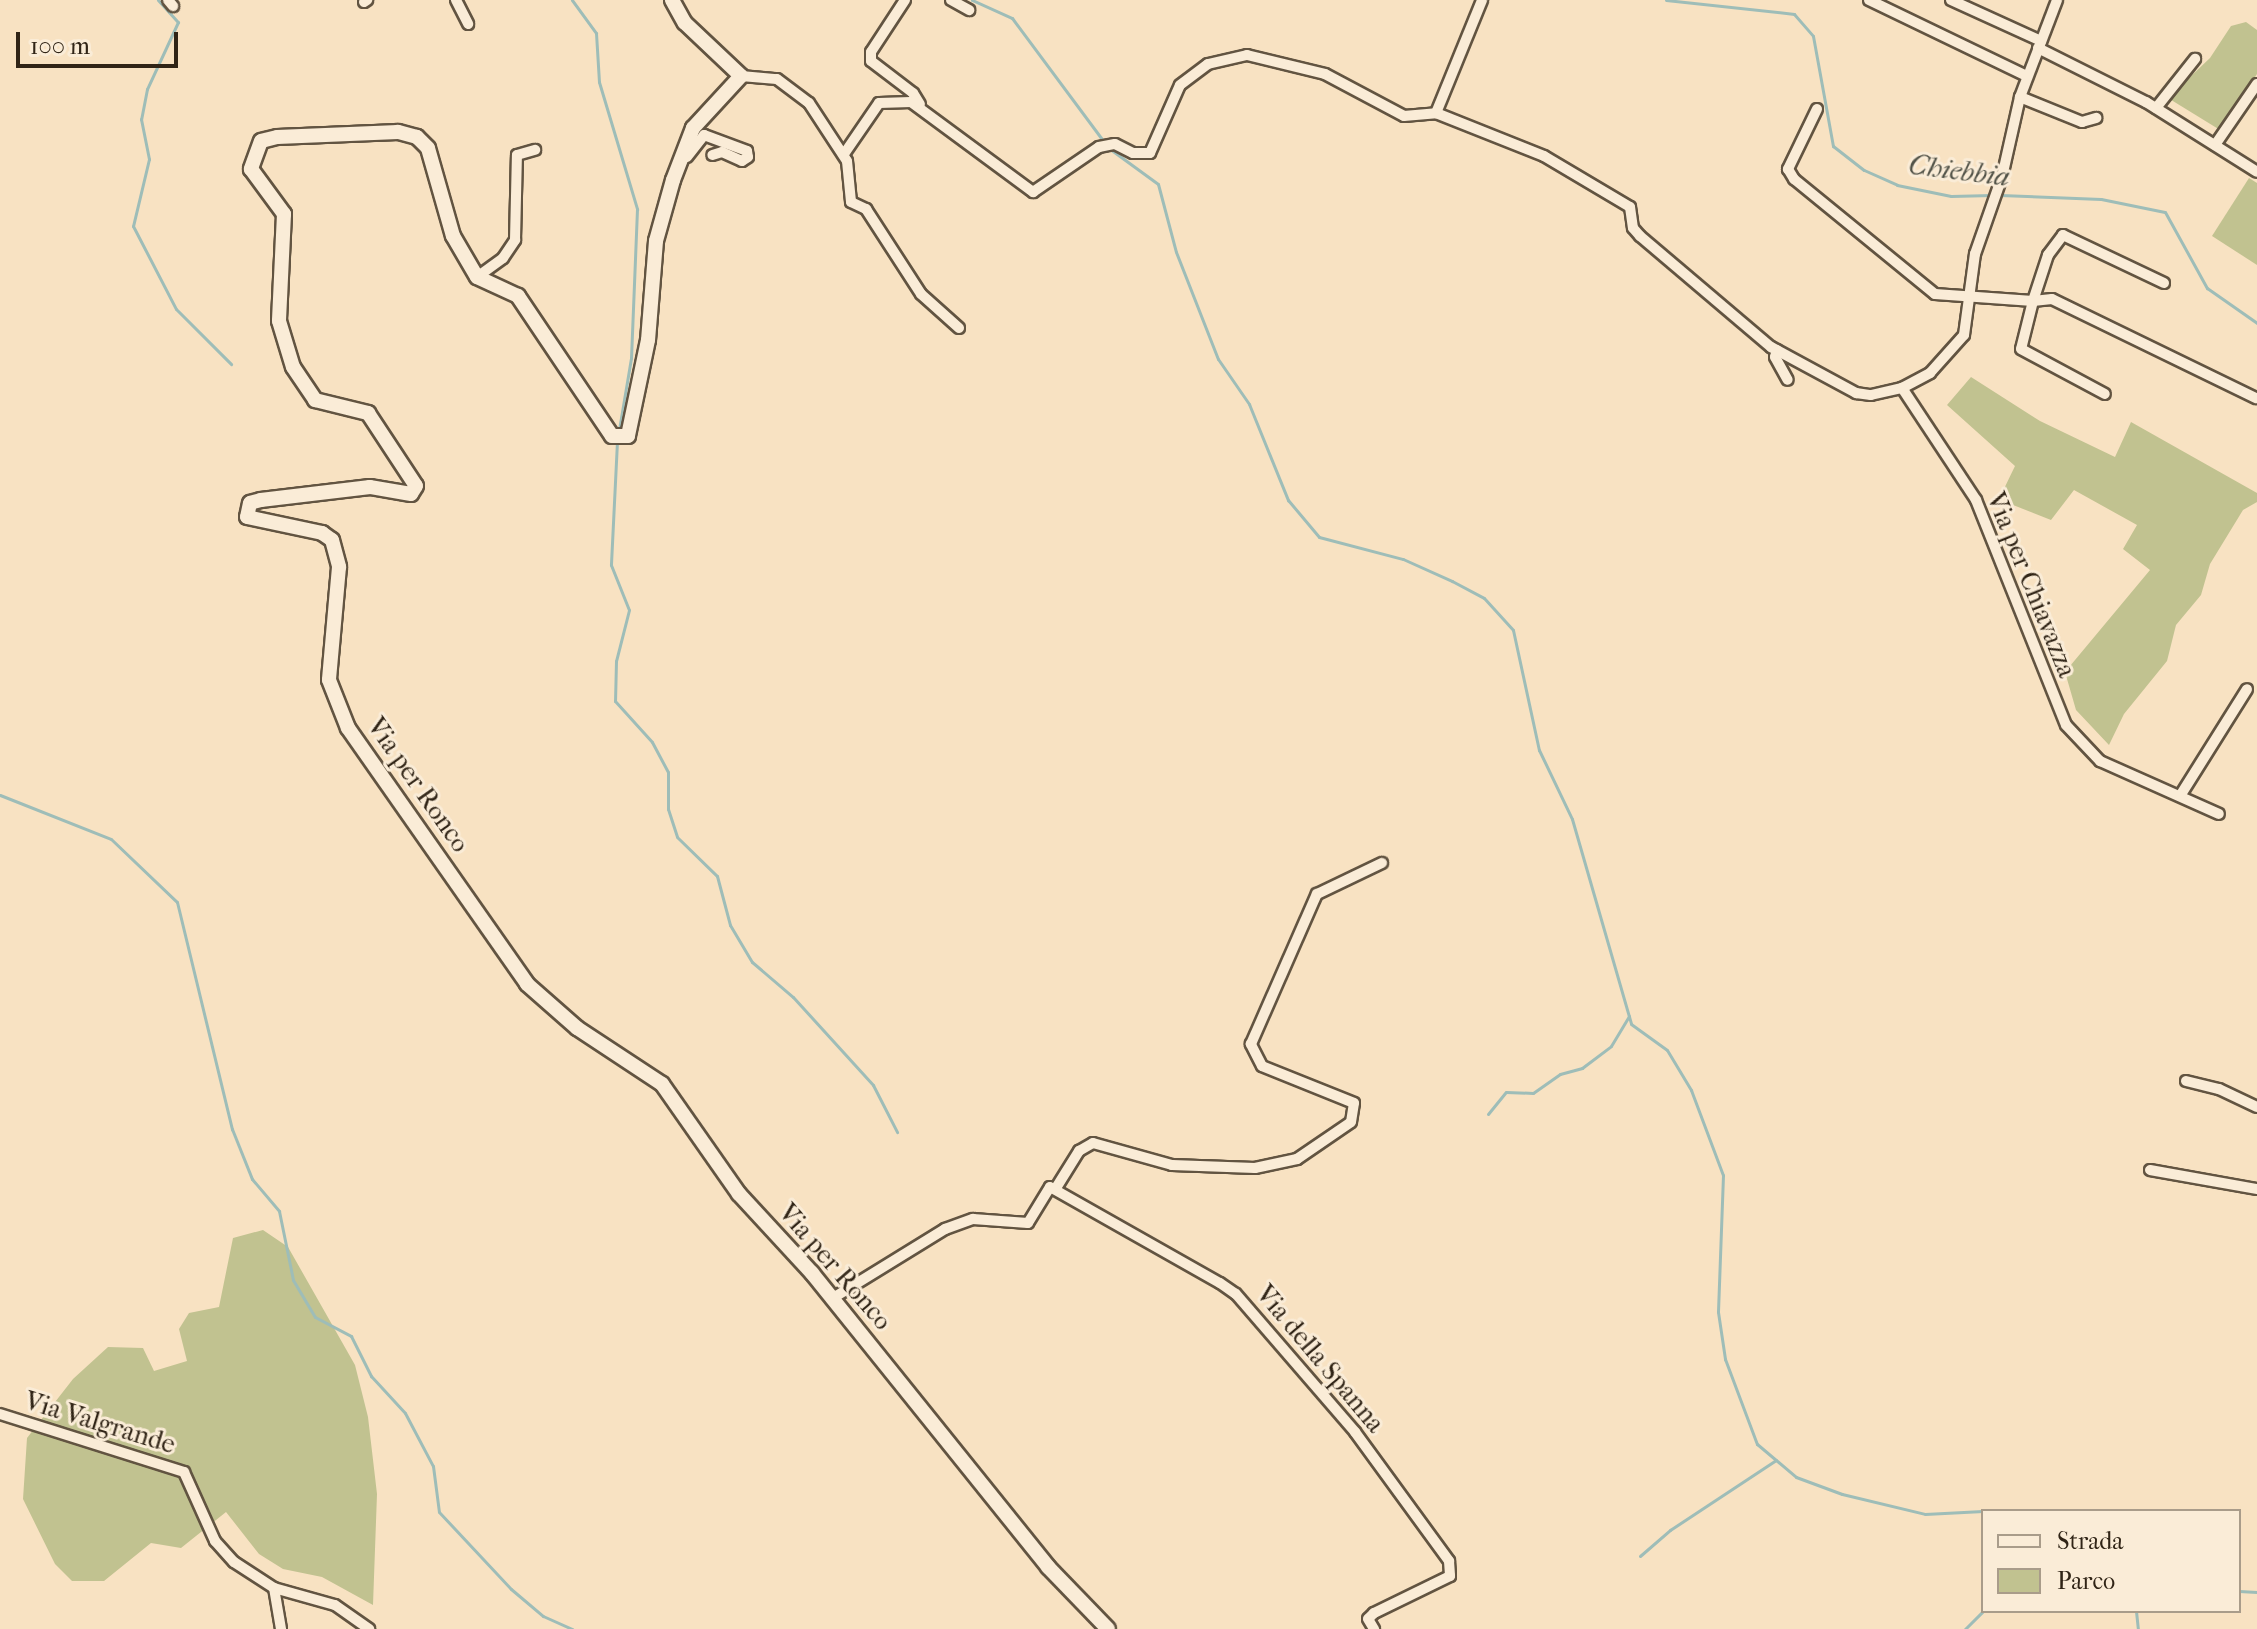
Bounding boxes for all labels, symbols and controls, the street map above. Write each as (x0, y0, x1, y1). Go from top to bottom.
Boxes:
scale bar (20, 16, 182, 66)
text: 100 m (30, 32, 90, 60)
water label: Chiebbia (1907, 148, 2011, 194)
street label: Via per Chiavazza (1980, 488, 2082, 682)
street label: Via per Ronco (360, 712, 476, 858)
street label: Via per Ronco (772, 1198, 898, 1336)
street label: Via della Spanna (1249, 1279, 1391, 1439)
street label: Via Valgrande (21, 1385, 179, 1461)
legend (1981, 1509, 2241, 1613)
text: Strada (2057, 1527, 2123, 1555)
text: Parco (2057, 1567, 2115, 1595)

